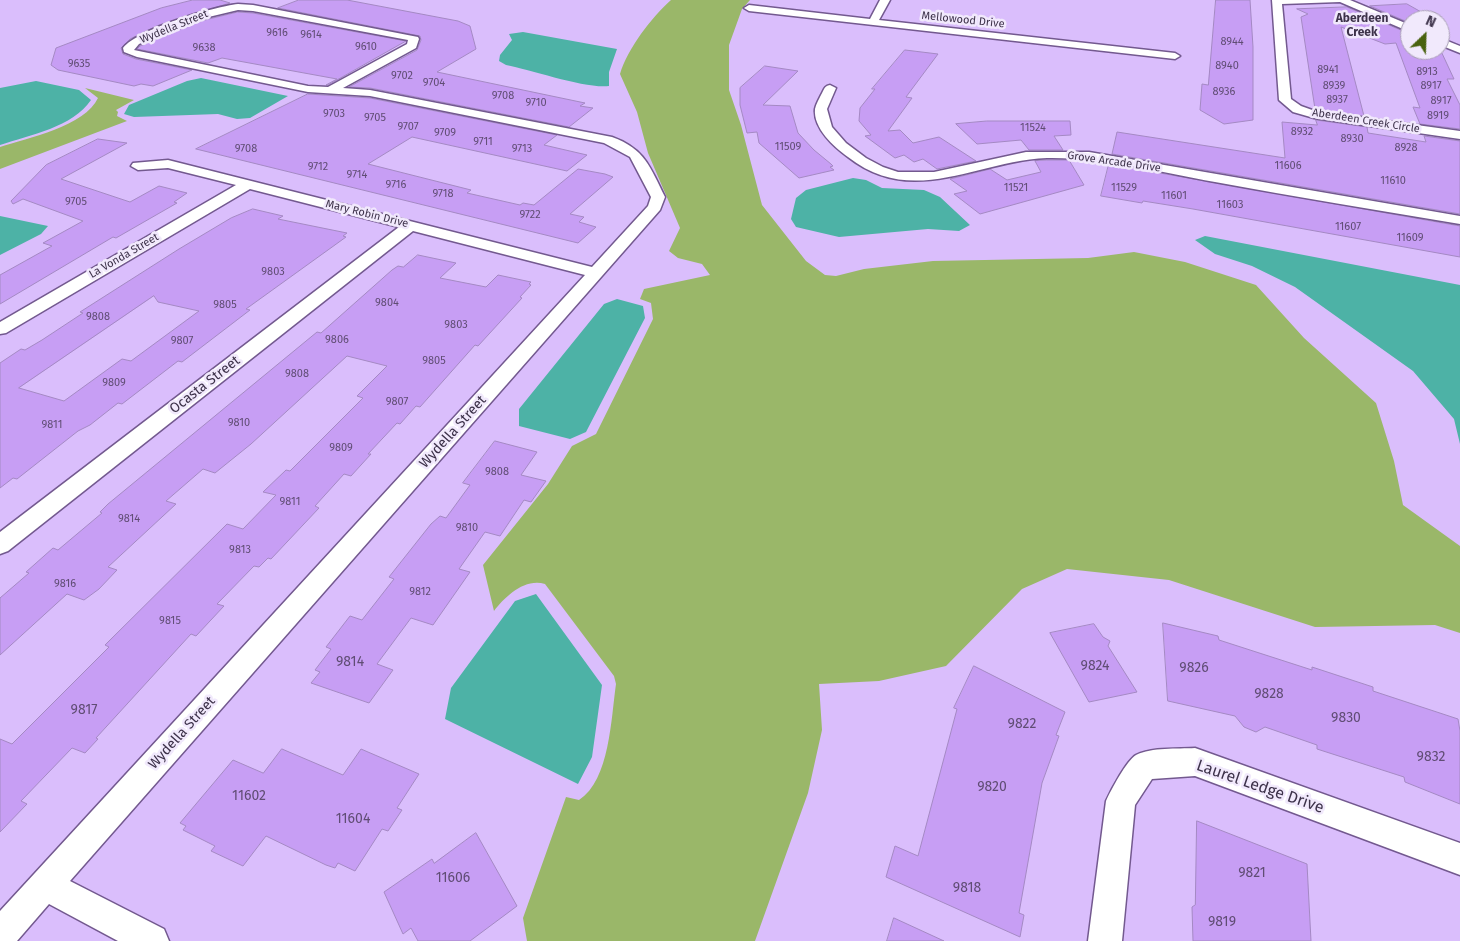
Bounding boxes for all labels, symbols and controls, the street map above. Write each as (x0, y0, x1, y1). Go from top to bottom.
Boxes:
street label: Wydella Street (138, 7, 210, 47)
street label: Mellowood Drive (921, 9, 1005, 31)
north arrow (1400, 10, 1450, 60)
district label: Aberdeen Creek (1336, 12, 1388, 40)
text: N (1423, 12, 1439, 31)
house number: 9616 (266, 26, 288, 40)
house number: 9614 (300, 28, 322, 42)
house number: 8944 (1220, 35, 1244, 49)
house number: 9610 (355, 40, 377, 54)
house number: 9638 (192, 41, 216, 55)
house number: 9635 (68, 57, 90, 71)
house number: 8940 (1215, 59, 1239, 73)
house number: 8941 (1317, 63, 1339, 77)
house number: 8913 (1416, 65, 1438, 79)
house number: 9702 (391, 69, 413, 83)
house number: 9704 (423, 76, 445, 90)
house number: 8939 (1323, 79, 1345, 93)
house number: 8917 (1420, 79, 1442, 93)
house number: 8936 (1213, 85, 1235, 99)
house number: 9708 (492, 89, 514, 103)
house number: 8937 (1326, 93, 1348, 107)
house number: 8917 (1430, 94, 1452, 108)
house number: 9710 (525, 96, 547, 110)
street label: Aberdeen Creek Circle (1311, 106, 1421, 136)
house number: 9703 (323, 107, 345, 121)
house number: 8919 (1427, 109, 1449, 123)
house number: 9705 (364, 111, 386, 125)
house number: 9707 (397, 120, 419, 134)
house number: 11524 (1020, 121, 1046, 135)
house number: 8932 (1291, 125, 1313, 139)
house number: 9709 (434, 126, 456, 140)
house number: 8930 (1340, 132, 1364, 146)
house number: 9711 (473, 135, 493, 149)
house number: 11509 (775, 140, 801, 154)
house number: 8928 (1395, 141, 1417, 155)
house number: 9708 (235, 142, 257, 156)
house number: 9713 (512, 142, 532, 156)
street label: Grove Arcade Drive (1066, 149, 1162, 175)
house number: 11606 (1274, 159, 1302, 173)
house number: 9712 (308, 160, 328, 174)
house number: 9714 (347, 168, 367, 182)
house number: 11610 (1380, 174, 1406, 188)
house number: 9716 (386, 178, 406, 192)
house number: 11521 (1004, 181, 1028, 195)
house number: 11529 (1111, 181, 1137, 195)
house number: 9718 (432, 187, 454, 201)
house number: 11601 (1161, 189, 1187, 203)
house number: 9705 (65, 195, 87, 209)
street label: Mary Robin Drive (324, 197, 410, 231)
house number: 11603 (1217, 198, 1243, 212)
house number: 9722 (519, 208, 541, 222)
house number: 11607 (1335, 220, 1361, 234)
street label: La Vonda Street (87, 231, 161, 281)
house number: 11609 (1396, 231, 1424, 245)
house number: 9803 (261, 265, 285, 279)
house number: 9804 (375, 296, 399, 310)
house number: 9805 (213, 298, 237, 312)
house number: 9808 (86, 310, 110, 324)
house number: 9803 (444, 318, 468, 332)
house number: 9806 (325, 333, 349, 347)
house number: 9807 (171, 334, 193, 348)
street label: Ocasta Street (167, 352, 243, 418)
house number: 9805 (422, 354, 446, 368)
house number: 9808 (285, 367, 309, 381)
house number: 9809 (102, 376, 126, 390)
street label: Wydella Street (416, 392, 490, 472)
house number: 9807 (386, 395, 408, 409)
house number: 9810 (228, 416, 250, 430)
house number: 9811 (42, 418, 62, 432)
house number: 9809 (329, 441, 353, 455)
house number: 9808 (485, 465, 509, 479)
house number: 9811 (280, 495, 300, 509)
house number: 9814 (118, 512, 140, 526)
house number: 9810 (456, 521, 478, 535)
house number: 9813 (229, 543, 251, 557)
house number: 9816 (54, 577, 76, 591)
house number: 9812 (409, 585, 431, 599)
house number: 9815 (159, 614, 181, 628)
house number: 9814 (336, 654, 364, 670)
house number: 9824 (1081, 658, 1109, 674)
house number: 9826 (1179, 660, 1209, 676)
house number: 9828 (1254, 686, 1284, 702)
street label: Wydella Street (145, 693, 219, 773)
house number: 9817 (71, 702, 97, 718)
house number: 9830 (1331, 710, 1361, 726)
house number: 9822 (1008, 716, 1036, 732)
house number: 9832 (1417, 749, 1445, 765)
street label: Laurel Ledge Drive (1194, 756, 1326, 818)
house number: 9820 (977, 779, 1007, 795)
house number: 11602 (232, 788, 266, 804)
house number: 11604 (336, 811, 370, 827)
house number: 9821 (1238, 865, 1266, 881)
house number: 11606 (436, 870, 470, 886)
house number: 9818 (953, 880, 981, 896)
house number: 9819 (1208, 914, 1236, 930)

